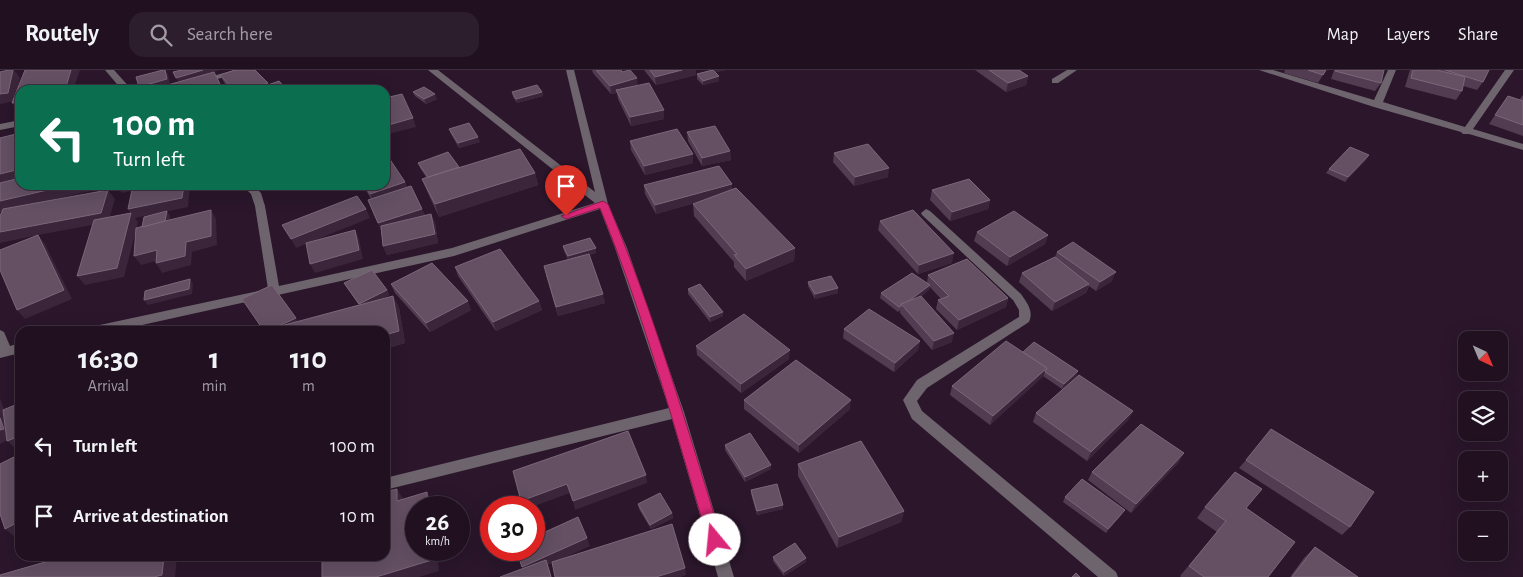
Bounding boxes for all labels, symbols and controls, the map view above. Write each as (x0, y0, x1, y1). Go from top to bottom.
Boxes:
search box (129, 12, 479, 57)
icon: search (147, 21, 175, 49)
text: Routely (25, 22, 99, 46)
text: Search here (187, 25, 273, 44)
text: Map (1327, 26, 1358, 44)
text: Layers (1386, 26, 1430, 44)
text: Share (1458, 26, 1498, 44)
icon: left (30, 105, 95, 170)
text: 100 m (113, 107, 196, 142)
text: Turn left (113, 148, 185, 170)
pin (545, 165, 587, 216)
icon: arrive (552, 172, 580, 200)
north arrow (1458, 331, 1508, 381)
map controls (1458, 331, 1508, 561)
text: 16:30 (78, 344, 139, 374)
text: 1 (209, 344, 220, 374)
text: 110 (290, 344, 327, 374)
text: Arrival (88, 378, 129, 394)
text: min (202, 378, 227, 394)
text: m (302, 378, 315, 394)
button: layers (1458, 391, 1508, 441)
icon: left (30, 432, 58, 460)
text: Turn left (73, 437, 137, 456)
text: 100 m (330, 437, 375, 456)
button: + (1458, 451, 1508, 501)
speed limit sign: 30 (480, 496, 545, 561)
icon: arrive (30, 502, 58, 530)
text: Arrive at destination (73, 507, 229, 526)
text: 10 m (340, 507, 375, 526)
text: 26 (426, 510, 449, 535)
button: − (1458, 511, 1508, 561)
position arrow (688, 513, 740, 565)
text: km/h (425, 535, 450, 547)

